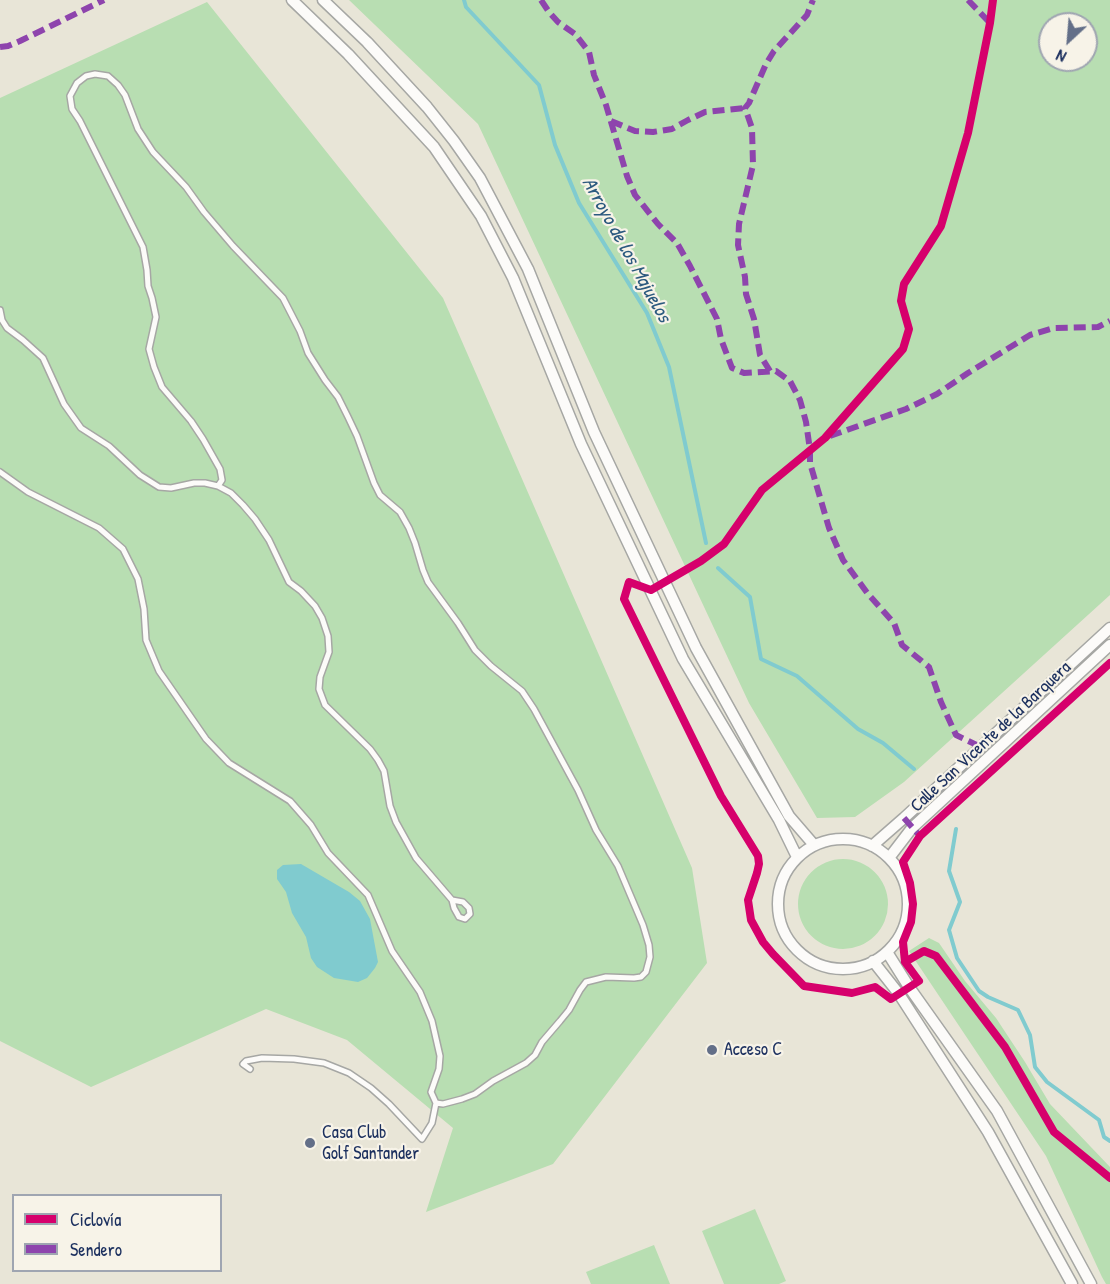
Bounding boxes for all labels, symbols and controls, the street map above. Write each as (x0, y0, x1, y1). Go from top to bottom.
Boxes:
north arrow (1038, 12, 1098, 72)
text: N (1052, 45, 1070, 68)
water label: Arroyo de los Majuelos (576, 173, 676, 327)
street label: Calle San Vicente de la Barquera (906, 657, 1076, 817)
place label: Acceso C (724, 1039, 782, 1061)
marker: Acceso C (705, 1043, 719, 1057)
place label: Casa Club Golf Santander (322, 1122, 419, 1164)
marker: Casa Club Golf Santander (303, 1136, 317, 1150)
legend (12, 1194, 222, 1272)
text: Ciclovía (70, 1207, 121, 1232)
text: Sendero (70, 1237, 122, 1262)

